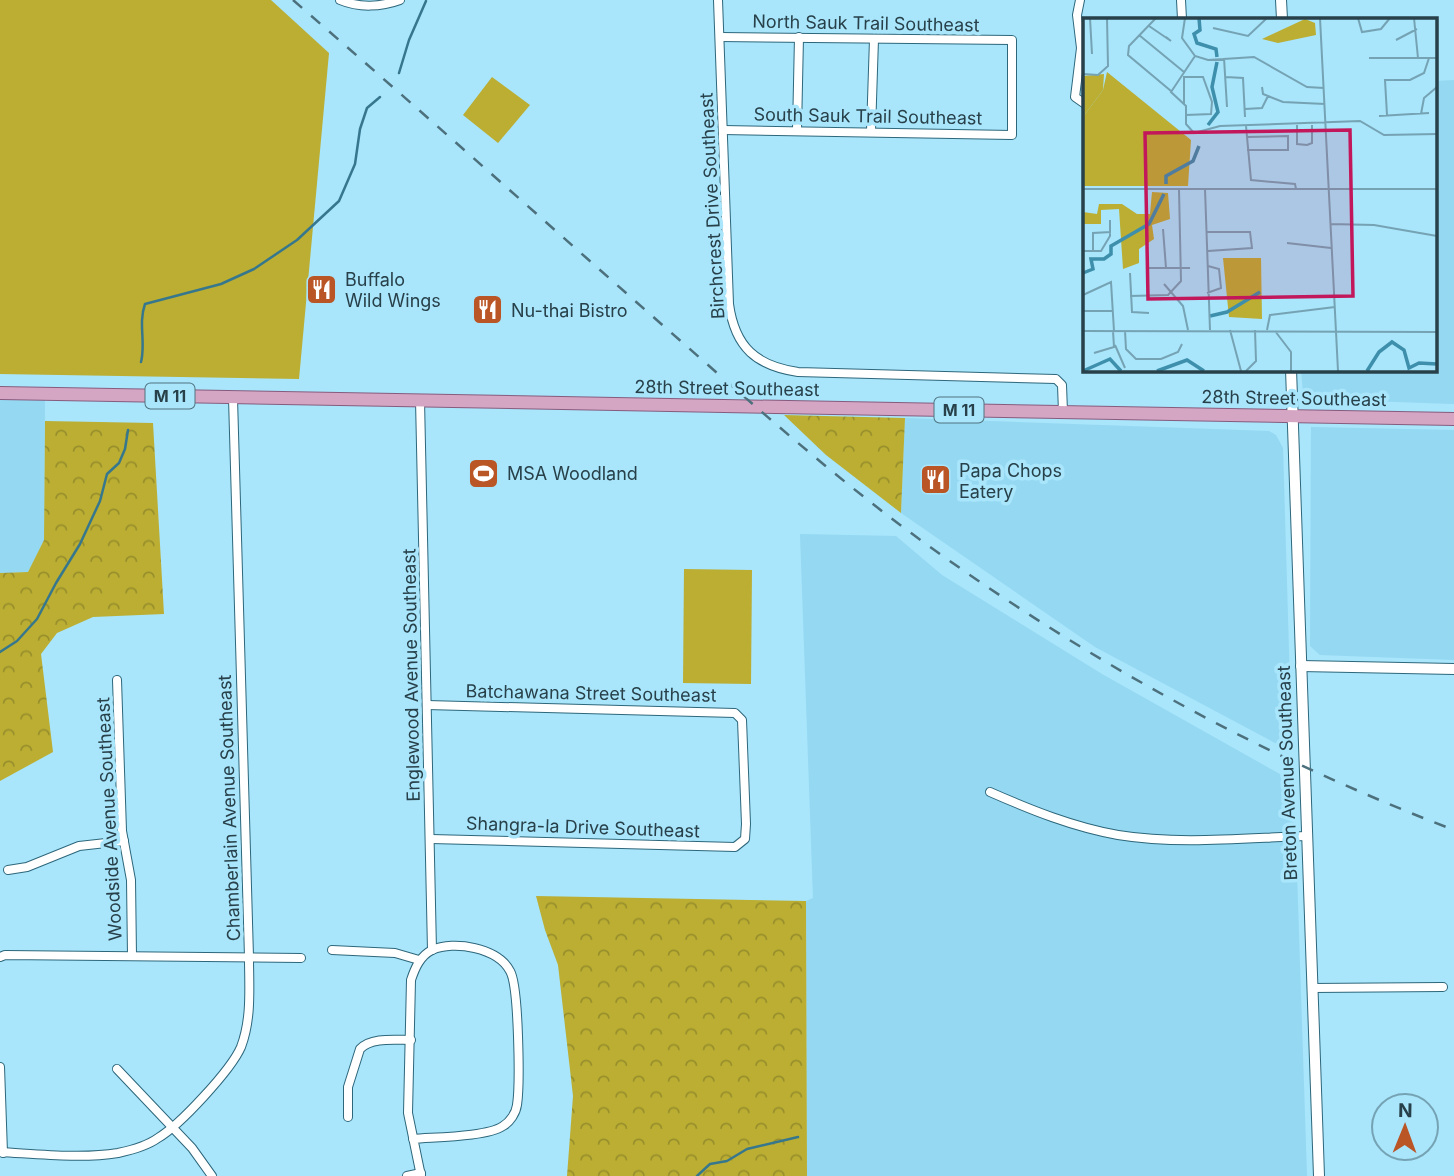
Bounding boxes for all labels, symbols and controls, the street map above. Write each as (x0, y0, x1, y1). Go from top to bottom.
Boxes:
street label: North Sauk Trail Southeast (752, 11, 980, 35)
inset map (1083, 18, 1436, 371)
street label: Birchcrest Drive Southeast (696, 92, 728, 320)
street label: South Sauk Trail Southeast (753, 104, 983, 128)
place label: Buffalo Wild Wings (345, 269, 441, 311)
restaurant icon: Buffalo Wild Wings (305, 272, 339, 306)
restaurant icon: Nu-thai Bistro (471, 293, 505, 327)
place label: Nu-thai Bistro (511, 300, 628, 321)
street label: 28th Street Southeast (634, 376, 820, 400)
road number: M 11 (146, 384, 194, 408)
street label: 28th Street Southeast (1201, 386, 1387, 410)
road number: M 11 (934, 398, 984, 422)
sports icon: MSA Woodland (467, 456, 501, 490)
place label: Papa Chops Eatery (959, 460, 1062, 502)
place label: MSA Woodland (507, 463, 638, 484)
restaurant icon: Papa Chops Eatery (919, 463, 953, 497)
street label: Englewood Avenue Southeast (398, 548, 424, 802)
street label: Breton Avenue Southeast (1273, 665, 1301, 881)
street label: Chamberlain Avenue Southeast (214, 674, 244, 942)
street label: Batchawana Street Southeast (465, 680, 717, 706)
street label: Woodside Avenue Southeast (92, 697, 126, 941)
street label: Shangra-la Drive Southeast (466, 812, 700, 842)
north arrow (1370, 1092, 1440, 1162)
text: N (1398, 1099, 1413, 1122)

